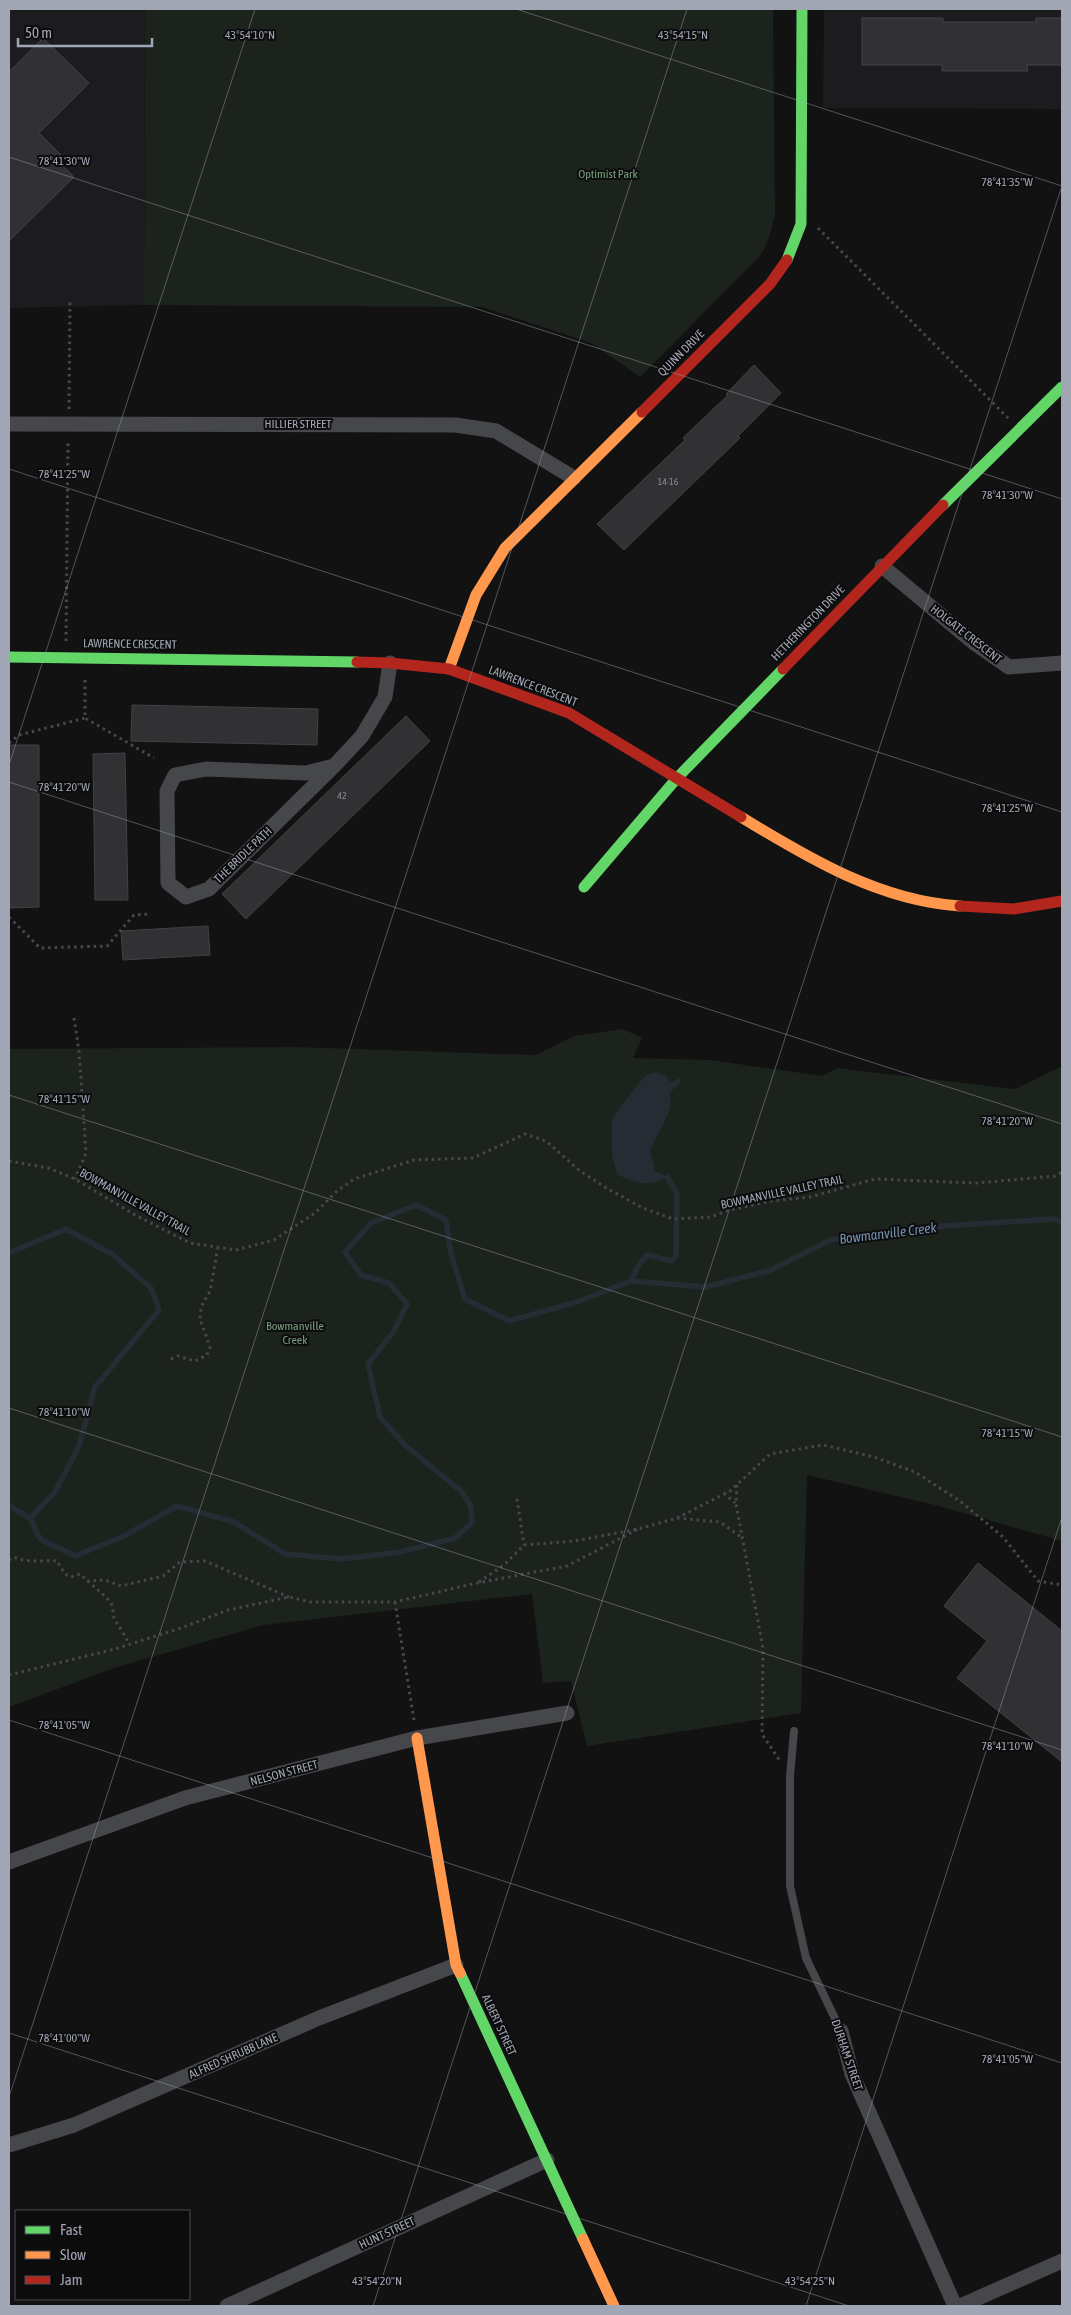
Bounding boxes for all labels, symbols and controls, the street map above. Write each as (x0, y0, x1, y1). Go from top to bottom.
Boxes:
scale bar (18, 15, 151, 47)
text: 50 m (25, 24, 52, 41)
text: 43°54'10"N (225, 28, 275, 42)
text: 43°54'15"N (658, 28, 708, 42)
text: 78°41'30"W (38, 154, 90, 168)
park label: Optimist Park (578, 167, 639, 181)
text: 78°41'35"W (981, 175, 1033, 189)
street label: QUINN DRIVE (655, 327, 707, 379)
street label: HILLIER STREET (265, 417, 332, 431)
text: 78°41'25"W (38, 467, 90, 481)
house number: 14-16 (658, 476, 679, 487)
text: 78°41'30"W (981, 488, 1033, 502)
street label: HETHERINGTON DRIVE (768, 582, 848, 664)
street label: HOLGATE CRESCENT (928, 602, 1005, 667)
street label: LAWRENCE CRESCENT (83, 636, 178, 652)
street label: LAWRENCE CRESCENT (487, 663, 580, 710)
text: 78°41'20"W (38, 780, 90, 794)
house number: 42 (337, 790, 347, 801)
text: 78°41'25"W (981, 801, 1033, 815)
street label: THE BRIDLE PATH (211, 824, 275, 886)
text: 78°41'15"W (38, 1092, 90, 1106)
text: 78°41'20"W (981, 1114, 1033, 1128)
street label: BOWMANVILLE VALLEY TRAIL (77, 1166, 193, 1239)
street label: BOWMANVILLE VALLEY TRAIL (719, 1172, 845, 1212)
water label: Bowmanville Creek (838, 1219, 938, 1247)
park label: Bowmanville Creek (266, 1319, 324, 1347)
text: 78°41'10"W (38, 1405, 90, 1419)
text: 78°41'15"W (981, 1426, 1033, 1440)
text: 78°41'05"W (38, 1718, 90, 1732)
text: 78°41'10"W (981, 1739, 1033, 1753)
street label: NELSON STREET (249, 1757, 320, 1789)
street label: ALBERT STREET (479, 1992, 520, 2059)
street label: DURHAM STREET (828, 2018, 866, 2093)
street label: ALFRED SHRUBB LANE (186, 2030, 280, 2082)
text: 78°41'00"W (38, 2031, 90, 2045)
text: 78°41'05"W (981, 2052, 1033, 2066)
legend (15, 2210, 190, 2300)
street label: HUNT STREET (357, 2214, 418, 2252)
text: Fast (60, 2221, 82, 2238)
text: Slow (60, 2246, 86, 2263)
text: Jam (60, 2271, 83, 2288)
text: 43°54'20"N (352, 2274, 402, 2288)
text: 43°54'25"N (785, 2274, 835, 2288)

